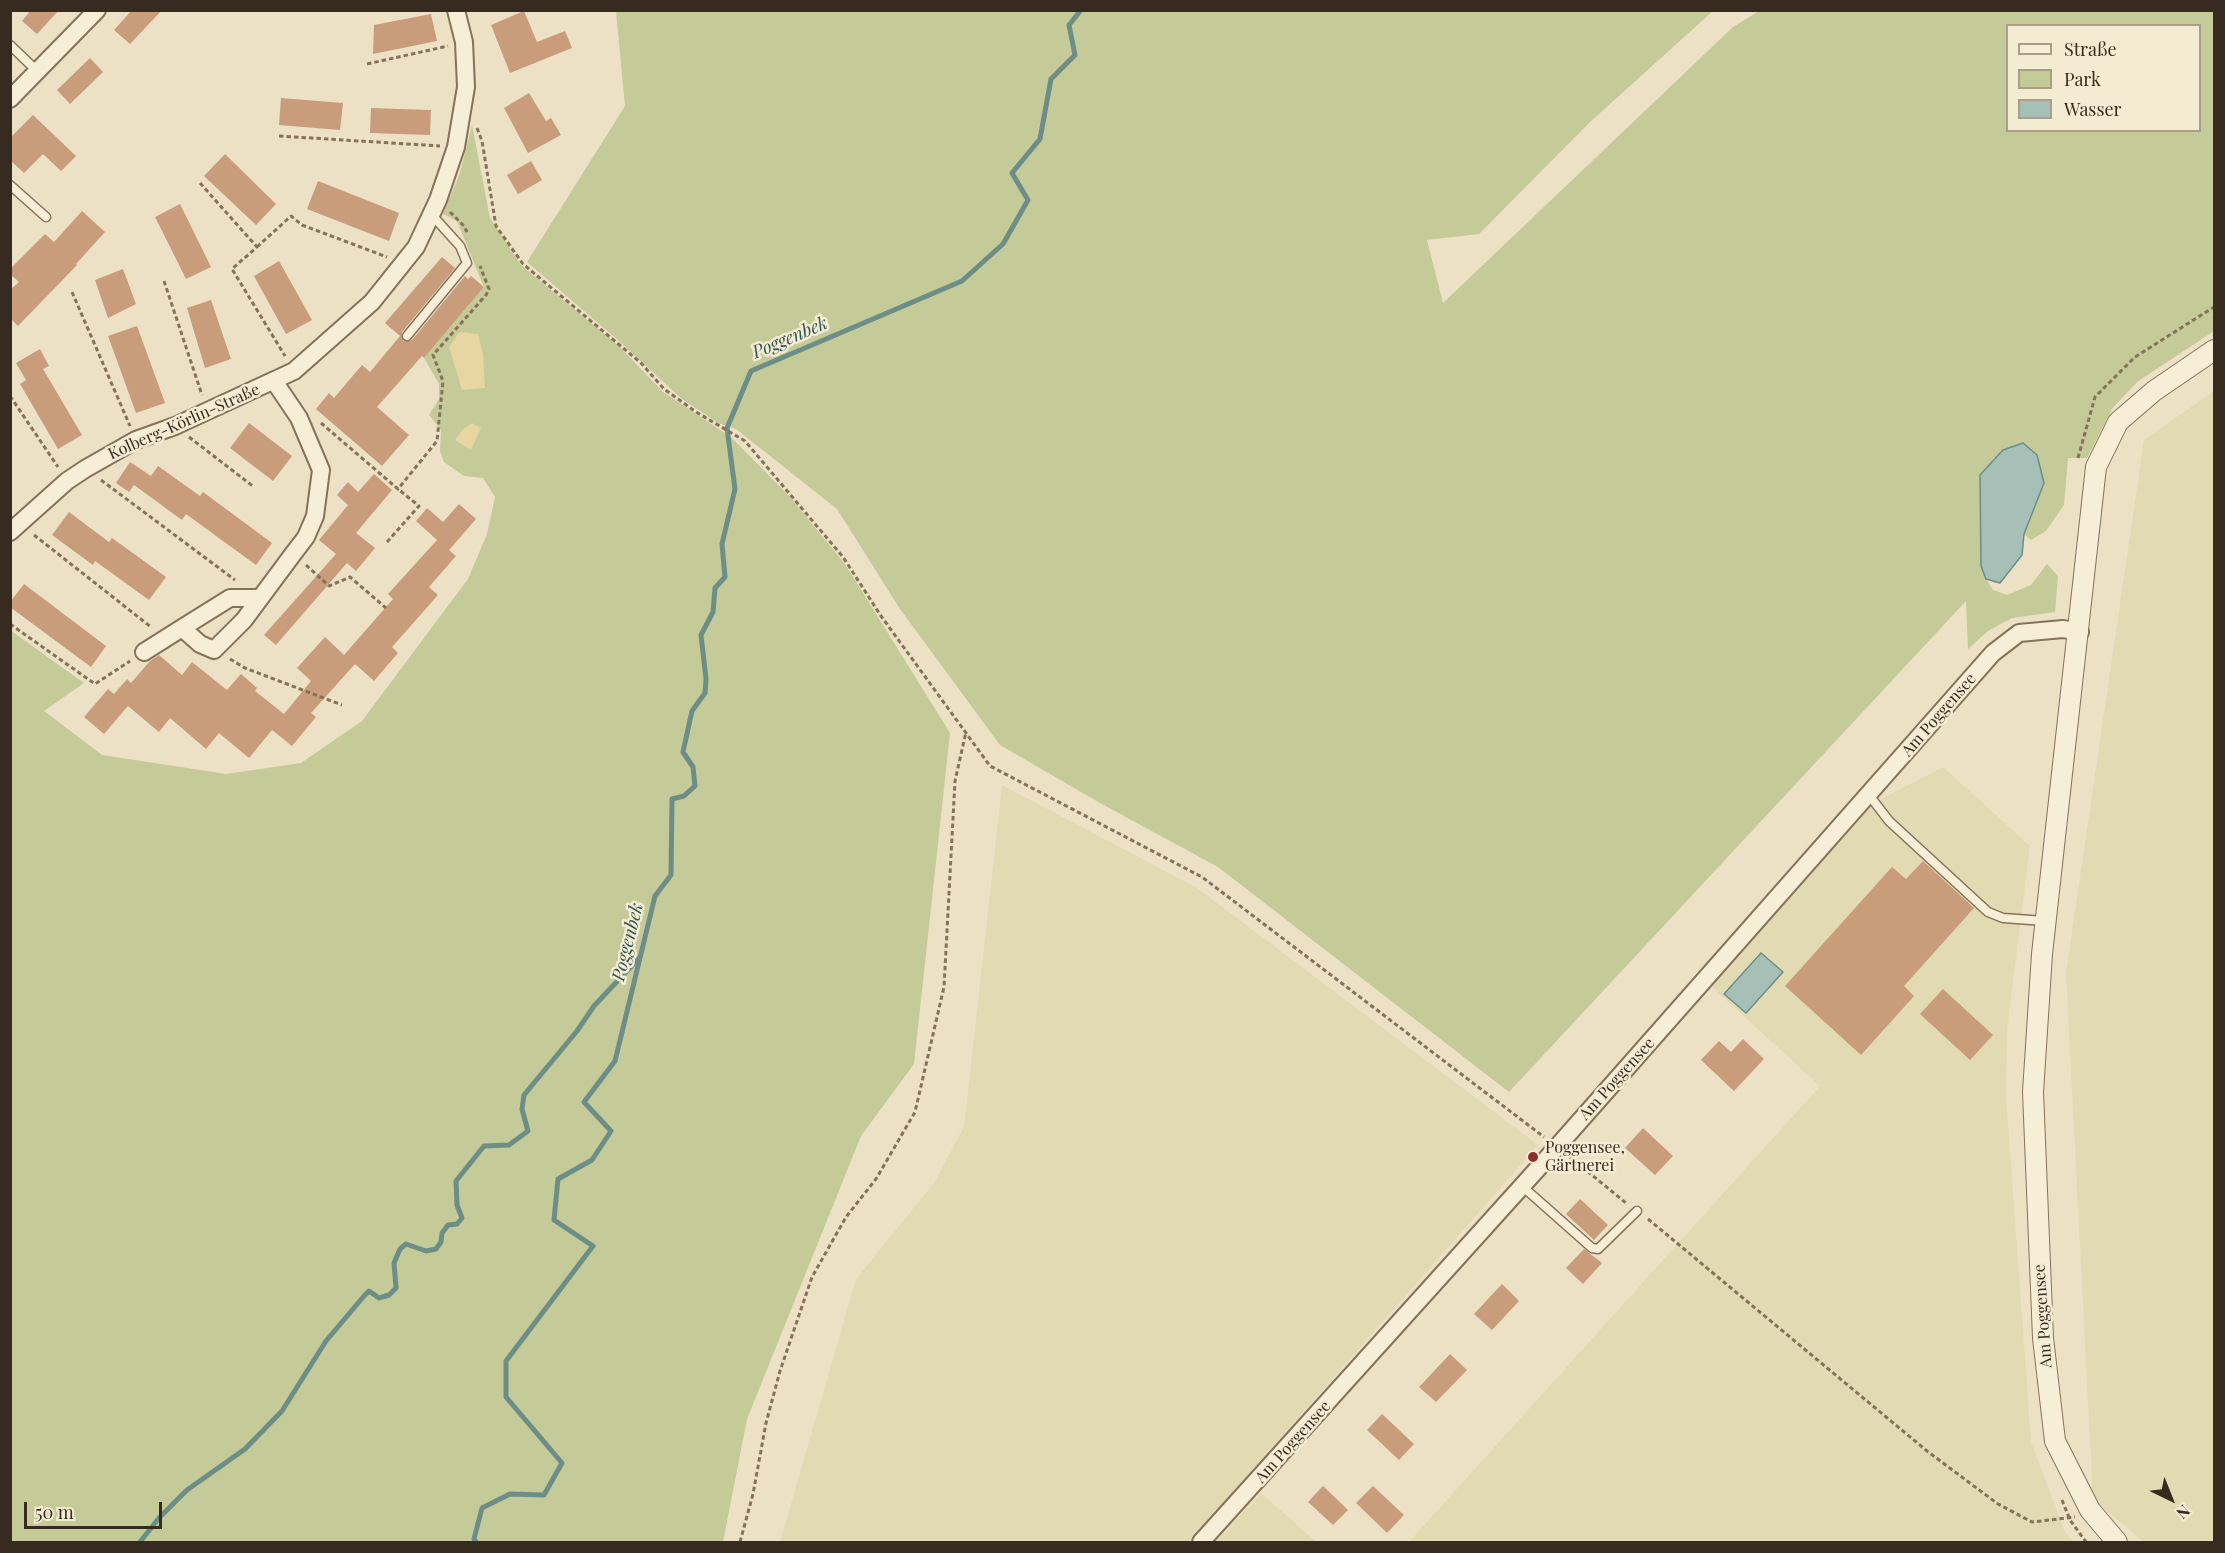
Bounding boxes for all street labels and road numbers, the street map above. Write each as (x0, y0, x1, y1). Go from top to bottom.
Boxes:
street label: Kolberg-Körlin-Straße (105, 380, 263, 464)
street label: Am Poggensee (1898, 669, 1980, 761)
street label: Am Poggensee (1575, 1034, 1659, 1124)
street label: Am Poggensee (2030, 1263, 2056, 1369)
street label: Am Poggensee (1251, 1397, 1335, 1487)

